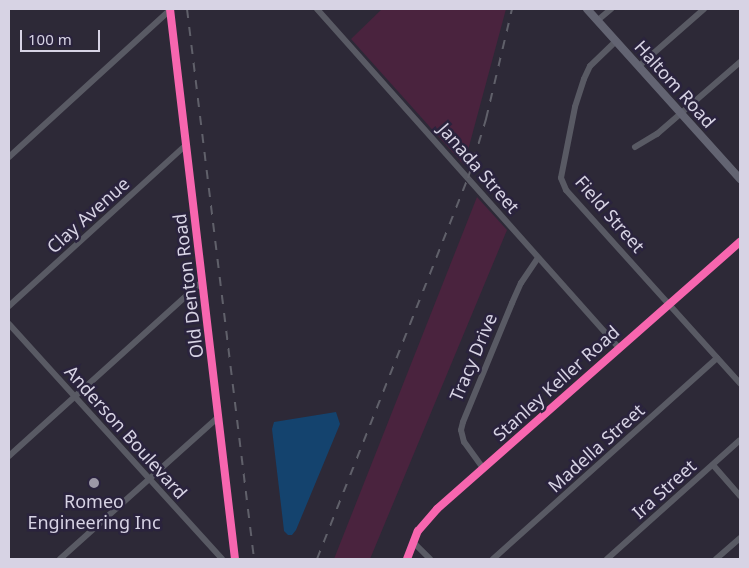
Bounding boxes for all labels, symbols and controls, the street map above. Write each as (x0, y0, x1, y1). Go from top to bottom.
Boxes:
scale bar (22, 20, 102, 52)
text: 100 m (28, 29, 72, 49)
street label: Haltom Road (630, 36, 720, 132)
street label: Janada Street (434, 119, 524, 217)
street label: Field Street (571, 171, 649, 257)
street label: Clay Avenue (42, 172, 134, 258)
street label: Old Denton Road (168, 213, 208, 359)
street label: Tracy Drive (445, 310, 501, 404)
street label: Stanley Keller Road (489, 321, 623, 445)
street label: Anderson Boulevard (60, 361, 192, 503)
street label: Madella Street (543, 399, 649, 497)
street label: Ira Street (628, 455, 700, 523)
marker: Romeo Engineering Inc (88, 477, 100, 489)
place label: Romeo Engineering Inc (27, 491, 161, 534)

